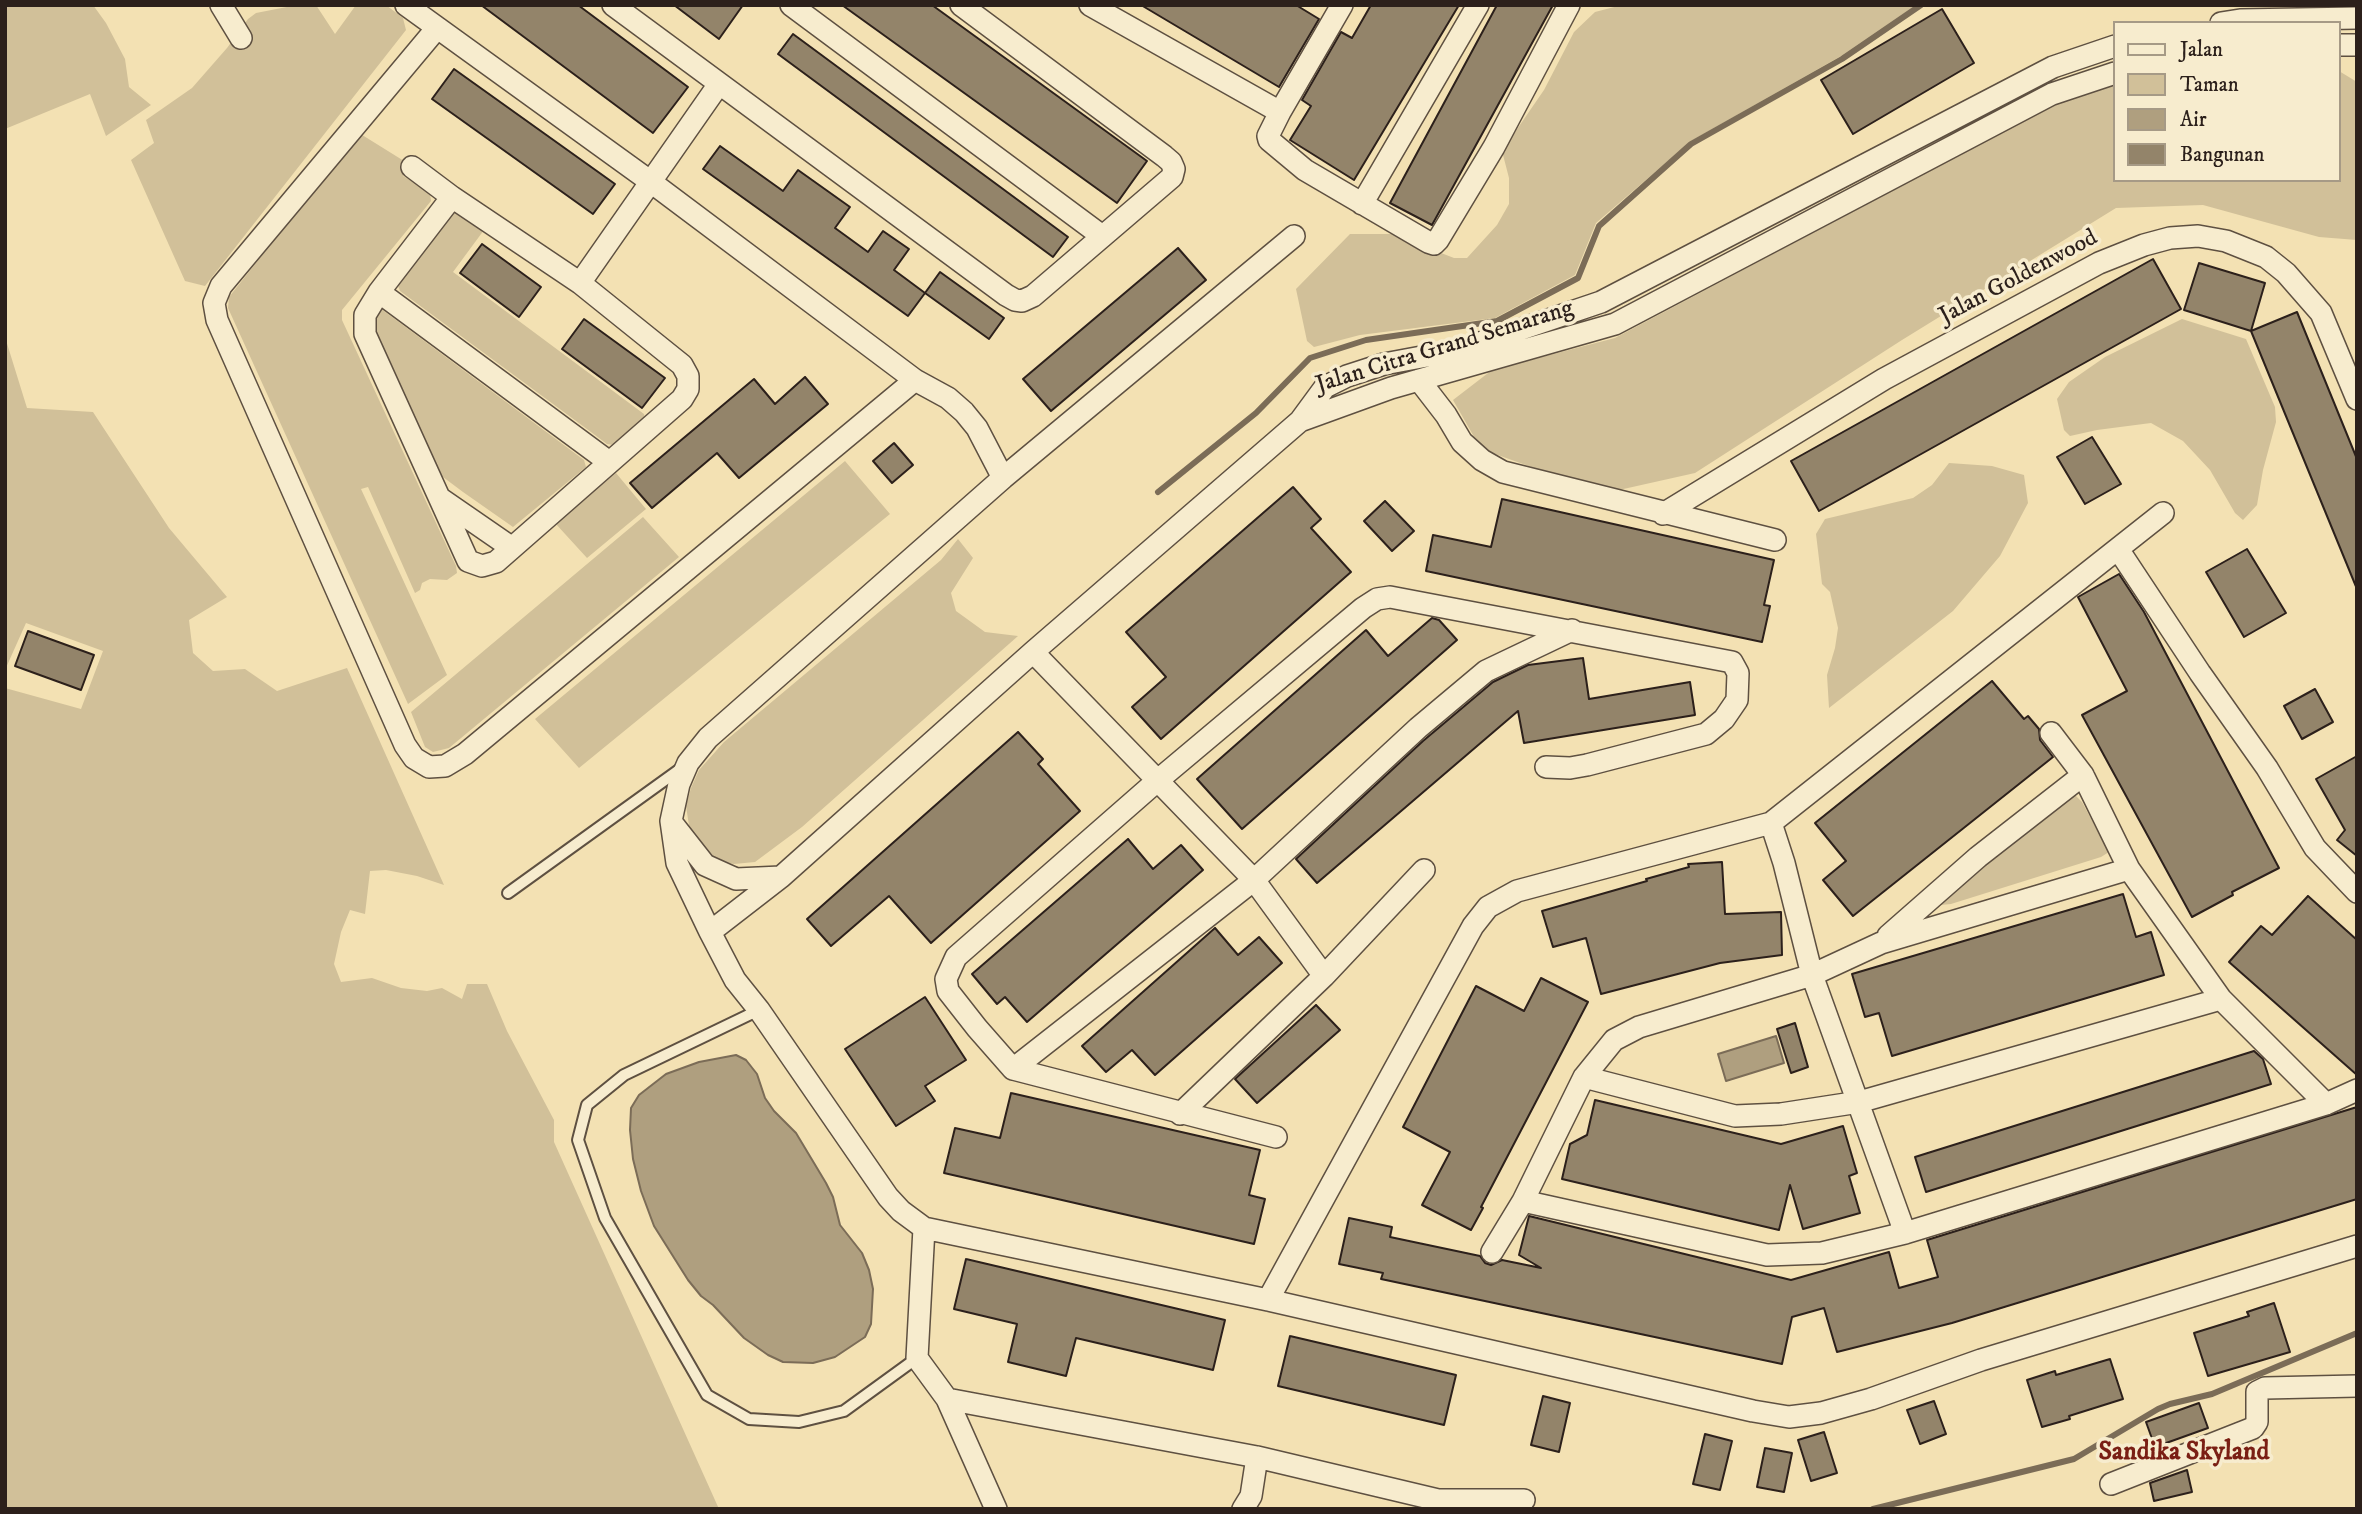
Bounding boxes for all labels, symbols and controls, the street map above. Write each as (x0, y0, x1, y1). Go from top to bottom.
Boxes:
legend (2114, 21, 2341, 182)
text: Jalan (2180, 37, 2223, 63)
text: Taman (2180, 72, 2239, 98)
text: Air (2180, 107, 2207, 133)
text: Bangunan (2180, 142, 2264, 168)
street label: Jalan Goldenwood (1935, 224, 2103, 332)
street label: Jalan Citra Grand Semarang (1313, 295, 1577, 401)
district label: Sandika Skyland (2098, 1438, 2270, 1470)

